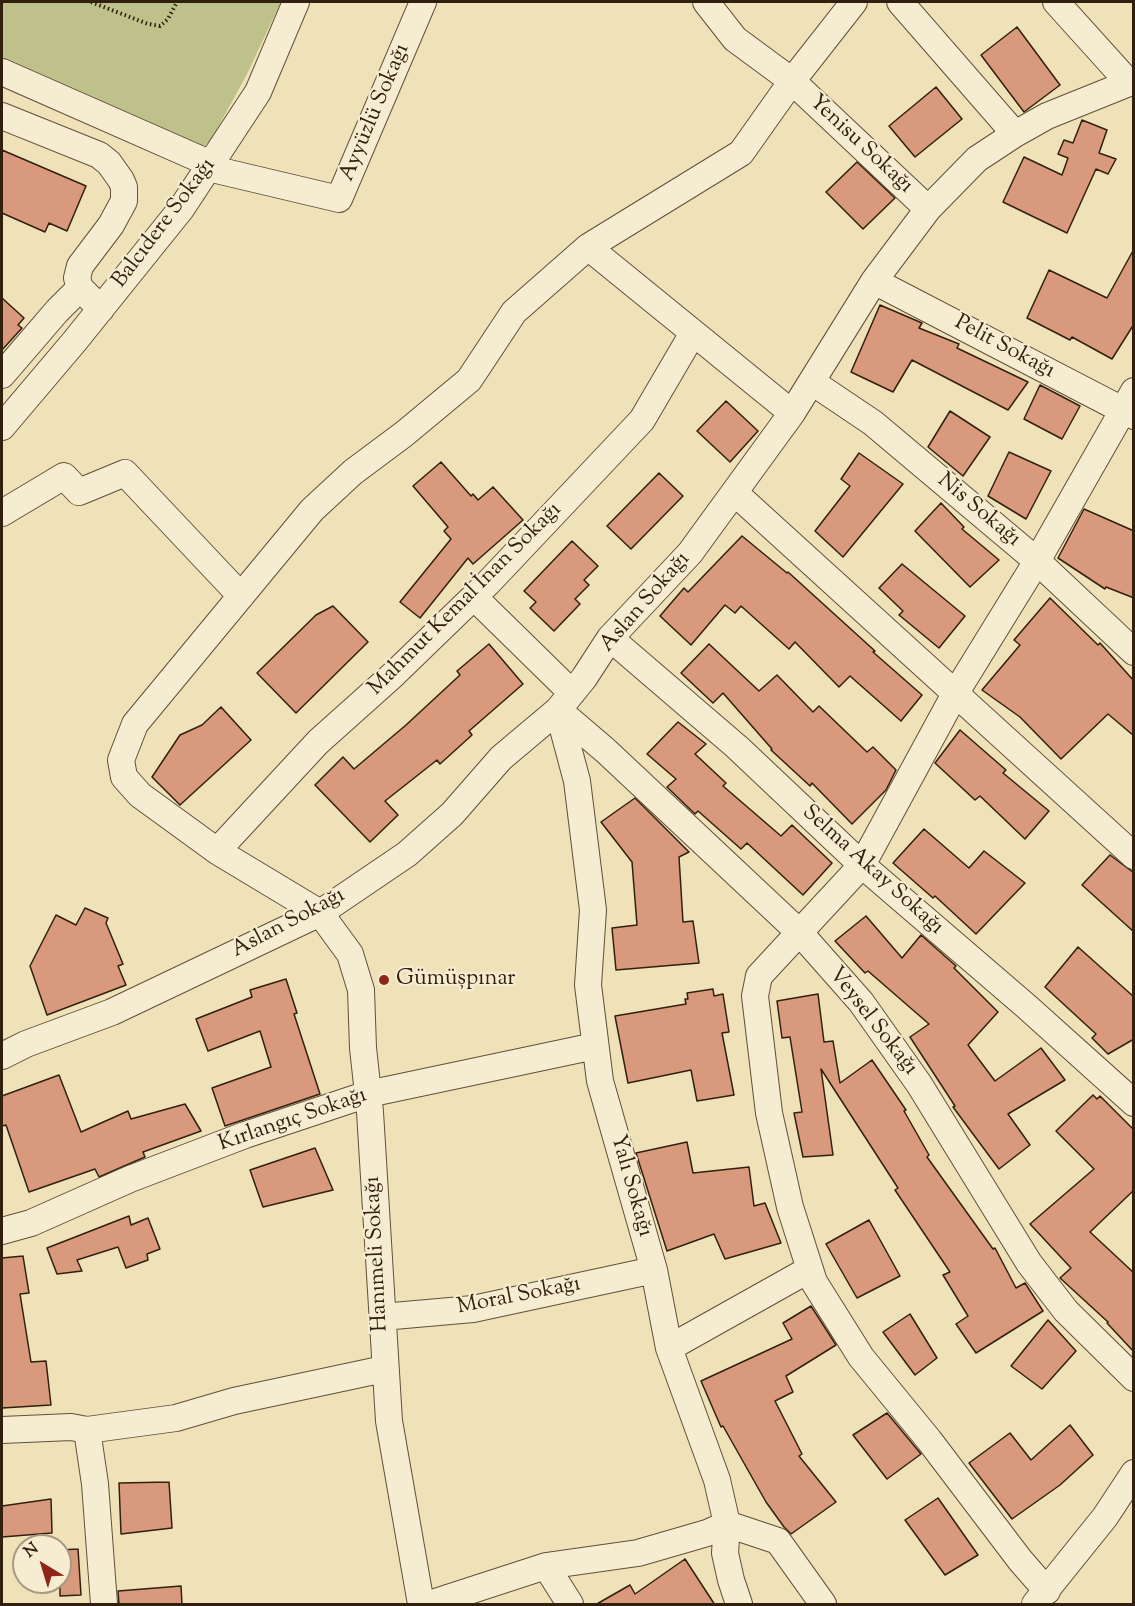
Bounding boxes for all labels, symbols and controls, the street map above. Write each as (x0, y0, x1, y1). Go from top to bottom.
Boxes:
street label: Ayyüzlü Sokağı (335, 40, 417, 186)
street label: Yenisu Sokağı (802, 90, 918, 200)
street label: Balcıdere Sokağı (108, 154, 222, 294)
street label: Pelit Sokağı (949, 311, 1059, 385)
street label: Nis Sokağı (931, 468, 1025, 554)
street label: Mahmut Kemal İnan Sokağı (364, 498, 568, 702)
street label: Aslan Sokağı (595, 547, 697, 659)
street label: Selma Akay Sokağı (796, 800, 948, 942)
street label: Aslan Sokağı (228, 883, 350, 965)
street label: Veysel Sokağı (822, 963, 922, 1081)
place label: Gümüşpınar (396, 967, 516, 993)
marker: Gümüşpınar (377, 973, 391, 987)
street label: Kırlangıç Sokağı (216, 1083, 370, 1159)
street label: Yalı Sokağı (603, 1132, 657, 1240)
street label: Hanımeli Sokağı (361, 1176, 395, 1332)
street label: Moral Sokağı (455, 1272, 583, 1322)
north arrow (12, 1534, 72, 1594)
text: N (20, 1538, 44, 1564)

